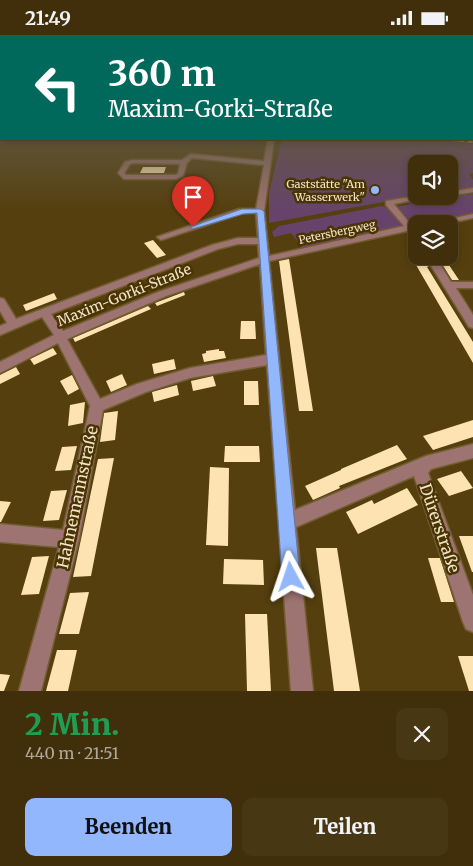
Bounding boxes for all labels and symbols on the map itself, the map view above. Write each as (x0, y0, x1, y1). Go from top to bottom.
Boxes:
pin (172, 176, 214, 227)
place label: Gaststätte "Am Wasserwerk" (287, 177, 365, 204)
marker: Gaststätte "Am Wasserwerk" (369, 184, 381, 196)
street label: Petersbergweg (297, 217, 377, 247)
street label: Maxim-Gorki-Straße (54, 260, 194, 330)
street label: Hahnemannstraße (52, 424, 102, 570)
street label: Dürerstraße (415, 481, 465, 575)
position arrow (264, 550, 316, 602)

